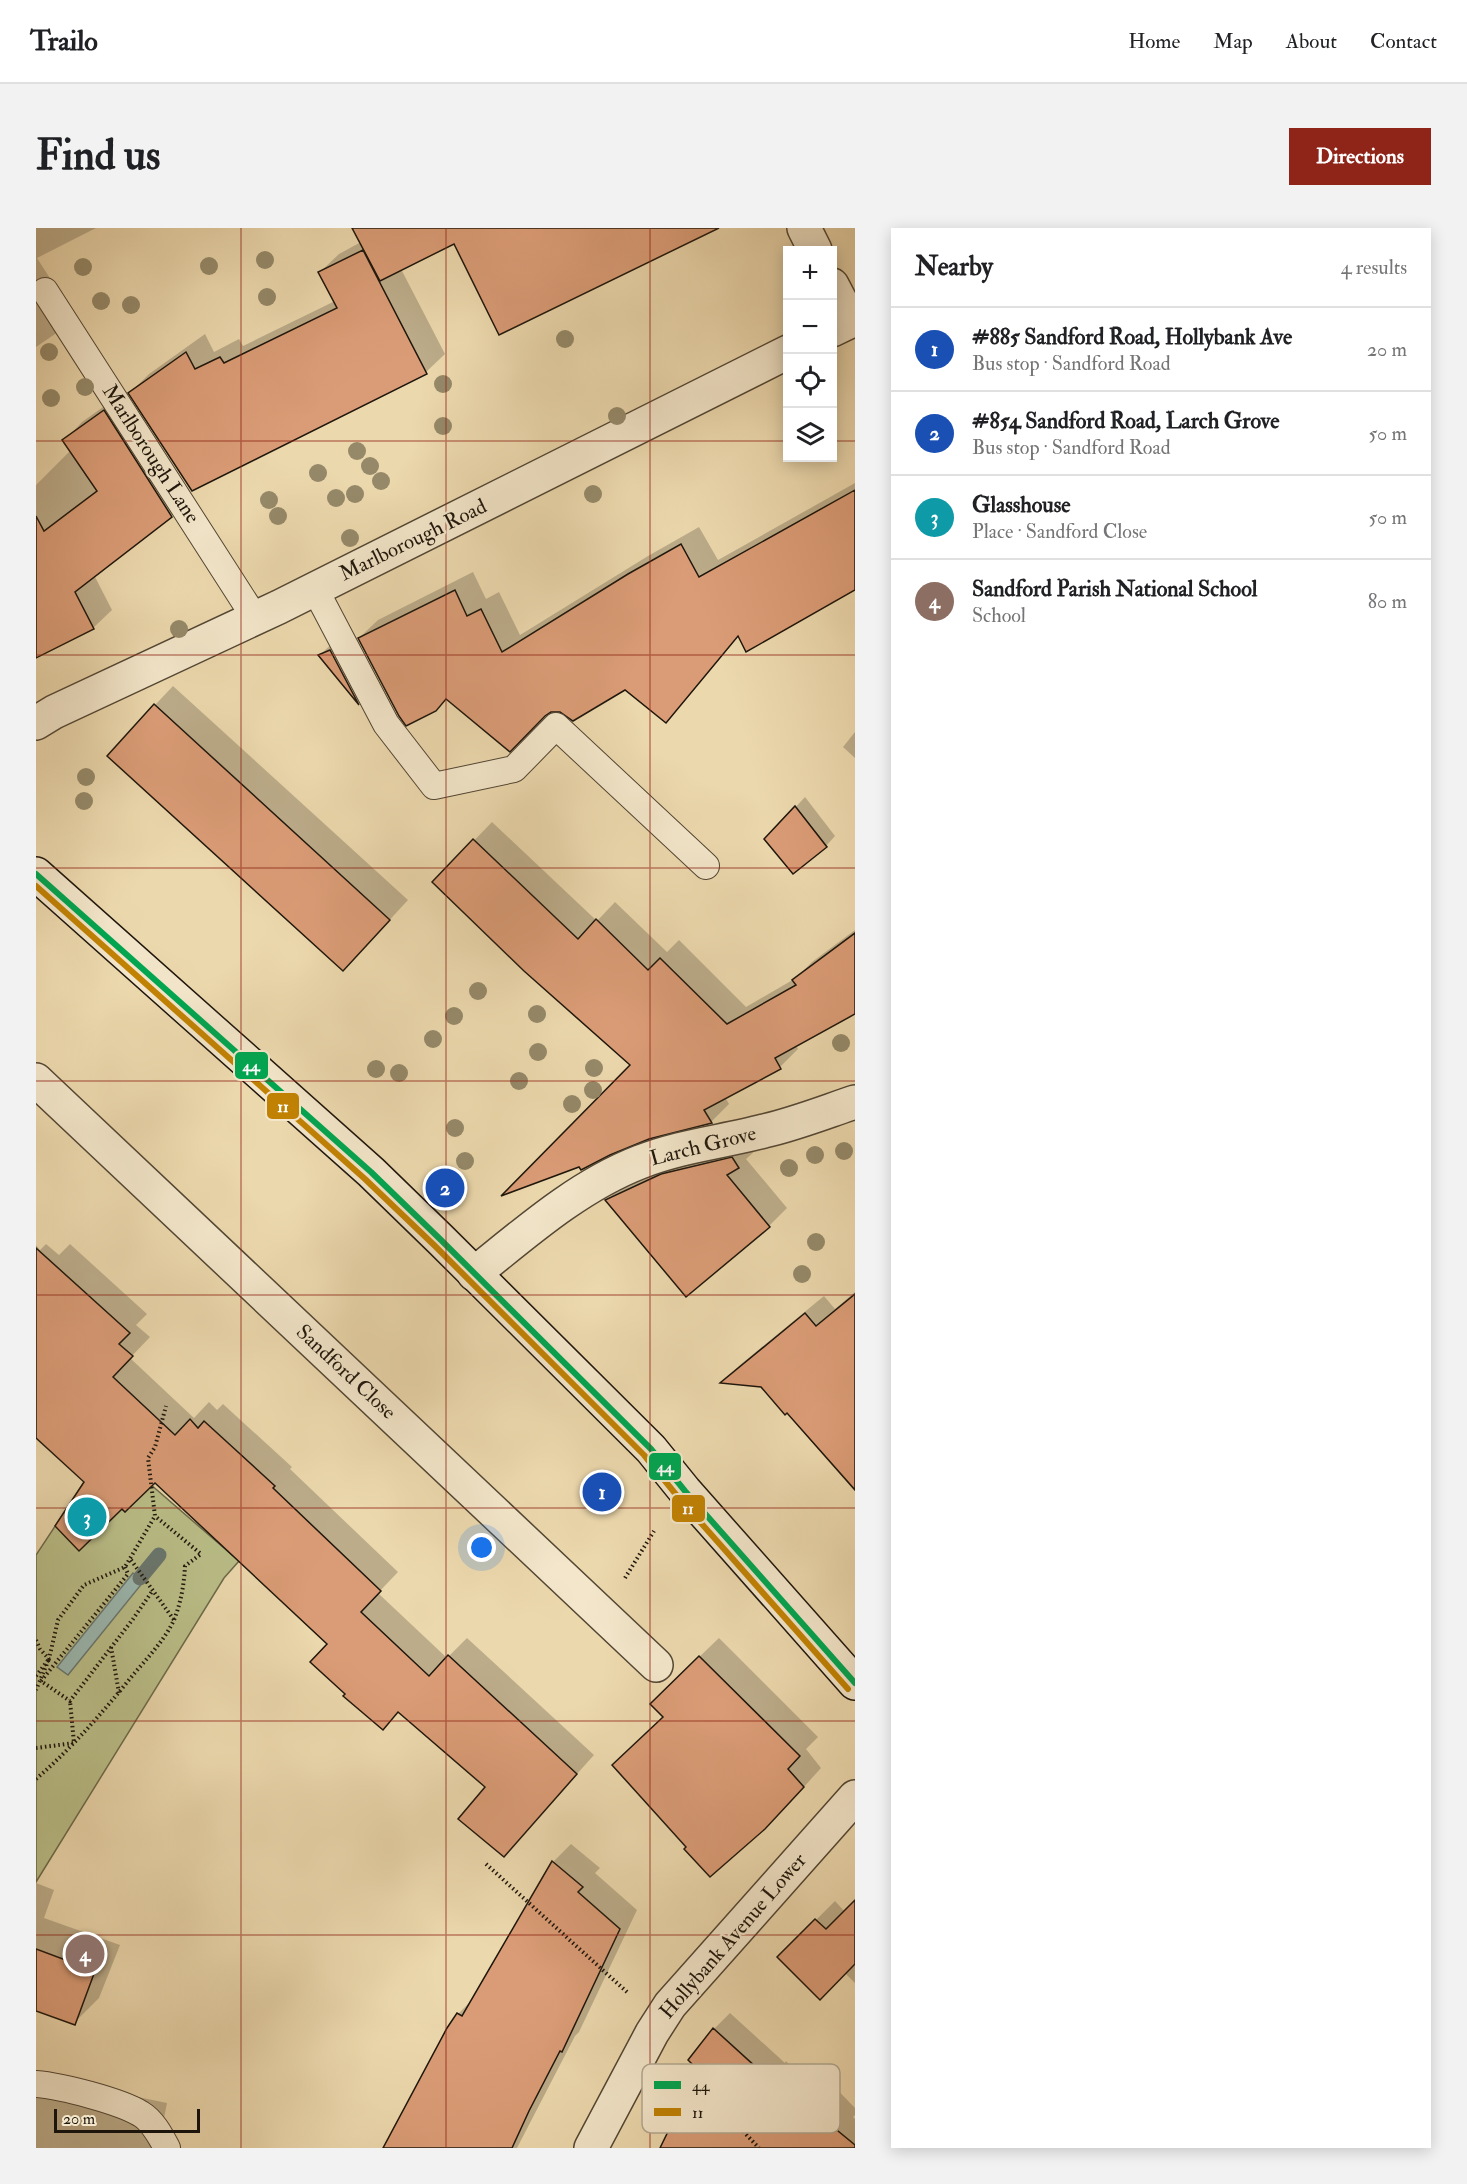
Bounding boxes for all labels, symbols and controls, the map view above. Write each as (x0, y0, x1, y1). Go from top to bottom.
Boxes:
text: Trailo (30, 24, 98, 59)
text: Home (1128, 28, 1180, 55)
text: Map (1213, 28, 1253, 55)
text: About (1286, 28, 1337, 55)
text: Contact (1370, 28, 1437, 55)
button: Directions (1289, 128, 1431, 185)
text: Find us (36, 130, 160, 182)
map controls (783, 246, 837, 462)
button: + (783, 246, 837, 300)
text: Nearby (915, 251, 993, 283)
text: 4 results (1341, 255, 1407, 280)
button: − (783, 300, 837, 354)
text: #885 Sandford Road, Hollybank Ave (972, 323, 1292, 351)
text: 1 (931, 337, 938, 362)
text: 20 m (1367, 337, 1407, 362)
text: Bus stop · Sandford Road (972, 351, 1171, 376)
button: locate (783, 354, 837, 408)
street label: Marlborough Lane (96, 379, 206, 529)
text: #854 Sandford Road, Larch Grove (972, 407, 1279, 435)
button: layers (783, 408, 837, 462)
text: 2 (929, 421, 940, 446)
text: 50 m (1368, 421, 1407, 446)
text: Bus stop · Sandford Road (972, 435, 1171, 460)
text: Glasshouse (972, 491, 1070, 519)
street label: Marlborough Road (335, 492, 492, 587)
text: 3 (931, 505, 938, 530)
text: 50 m (1368, 505, 1407, 530)
text: Place · Sandford Close (972, 519, 1147, 544)
text: Sandford Parish National School (972, 575, 1257, 603)
text: 4 (929, 589, 940, 614)
text: 80 m (1368, 589, 1407, 614)
text: School (972, 603, 1026, 628)
line badge: 44 (234, 1051, 269, 1080)
text: 44 (241, 1056, 261, 1076)
line badge: 11 (266, 1092, 300, 1120)
text: 11 (277, 1097, 289, 1117)
street label: Larch Grove (647, 1120, 759, 1172)
pin: 2 (426, 1166, 464, 1210)
street label: Sandford Close (290, 1319, 402, 1425)
line badge: 44 (648, 1452, 682, 1481)
text: 44 (655, 1457, 675, 1477)
pin: 1 (582, 1470, 622, 1514)
pin: 3 (68, 1494, 106, 1540)
line badge: 11 (671, 1494, 706, 1523)
text: 11 (682, 1499, 694, 1519)
your location (467, 1533, 496, 1562)
street label: Hollybank Avenue Lower (654, 1847, 813, 2024)
pin: 4 (65, 1932, 104, 1976)
legend (642, 2064, 840, 2133)
text: 44 (692, 2076, 711, 2096)
text: 11 (692, 2103, 703, 2123)
scale bar (54, 2106, 200, 2134)
text: 20 m (63, 2109, 95, 2129)

